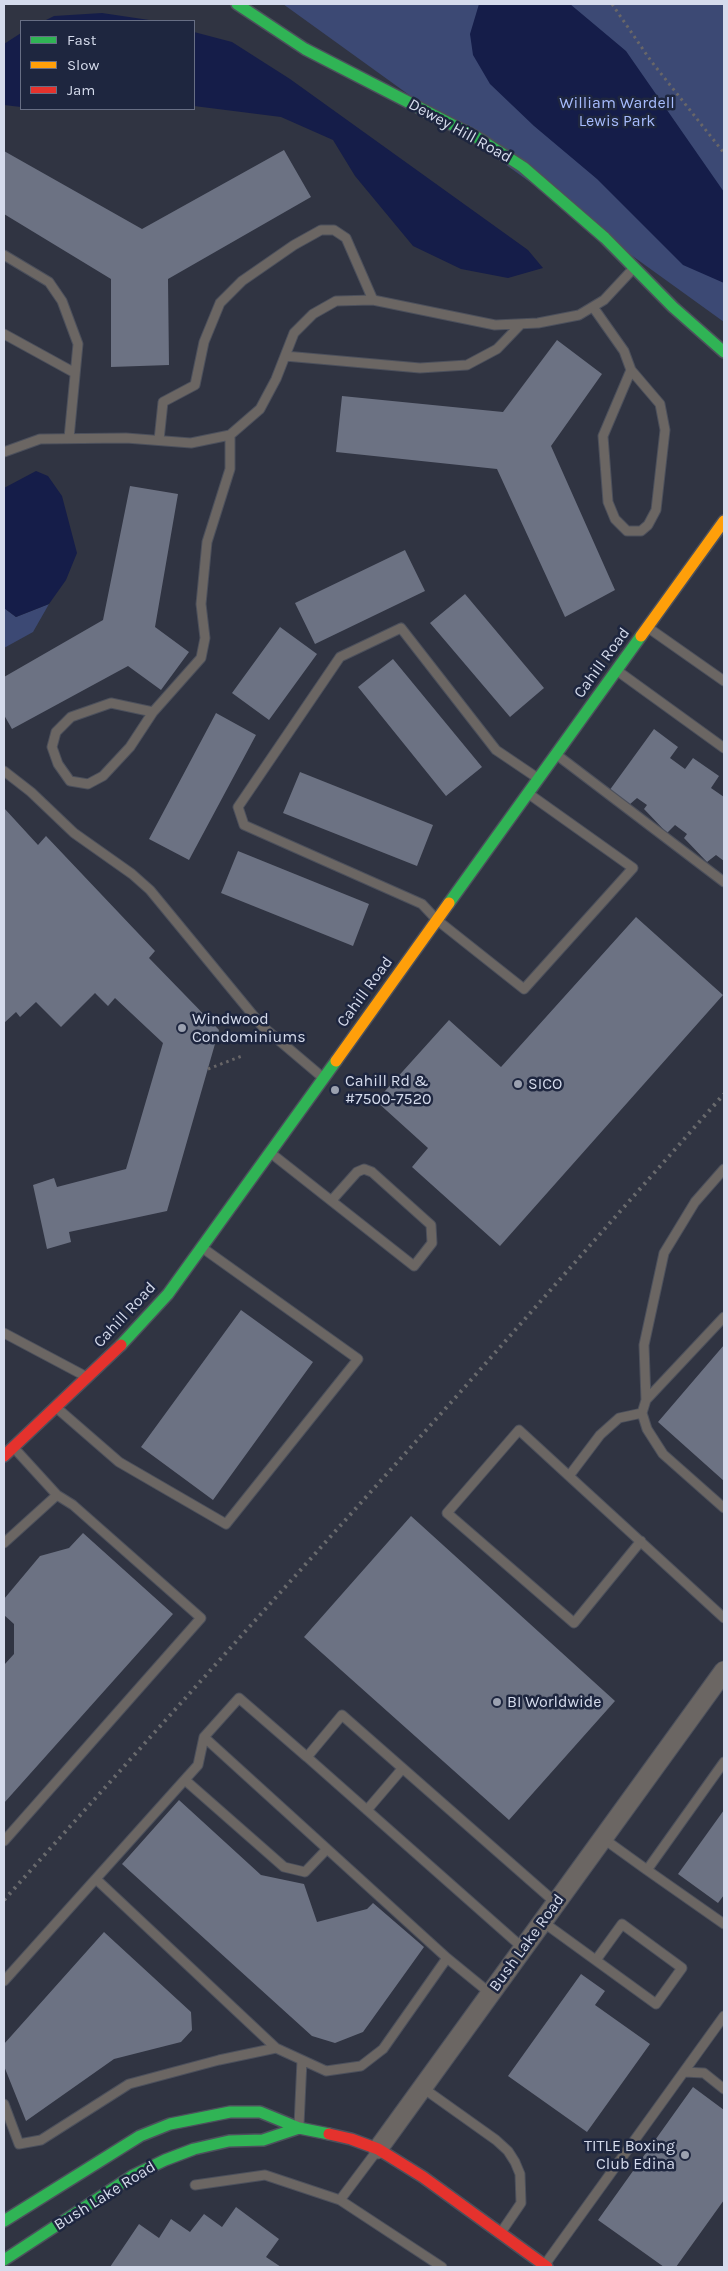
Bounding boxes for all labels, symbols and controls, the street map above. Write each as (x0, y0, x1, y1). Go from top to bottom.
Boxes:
legend (20, 20, 195, 110)
text: Fast (67, 31, 96, 49)
text: Slow (67, 56, 99, 74)
text: Jam (67, 81, 95, 99)
park label: William Wardell Lewis Park (559, 93, 675, 131)
street label: Dewey Hill Road (405, 95, 515, 167)
street label: Cahill Road (570, 624, 634, 702)
street label: Cahill Road (333, 953, 397, 1031)
place label: Windwood Condominiums (192, 1009, 306, 1047)
marker: Windwood Condominiums (176, 1022, 188, 1034)
place label: Cahill Rd & #7500-7520 (345, 1071, 431, 1109)
place label: SICO (528, 1074, 562, 1094)
marker: SICO (512, 1078, 524, 1090)
marker: Cahill Rd & #7500-7520 (329, 1084, 341, 1096)
street label: Cahill Road (90, 1278, 160, 1352)
place label: BI Worldwide (507, 1692, 602, 1712)
marker: BI Worldwide (491, 1696, 503, 1708)
street label: Bush Lake Road (485, 1891, 569, 1995)
place label: TITLE Boxing Club Edina (584, 2136, 675, 2174)
marker: TITLE Boxing Club Edina (679, 2149, 691, 2161)
street label: Bush Lake Road (51, 2157, 159, 2235)

